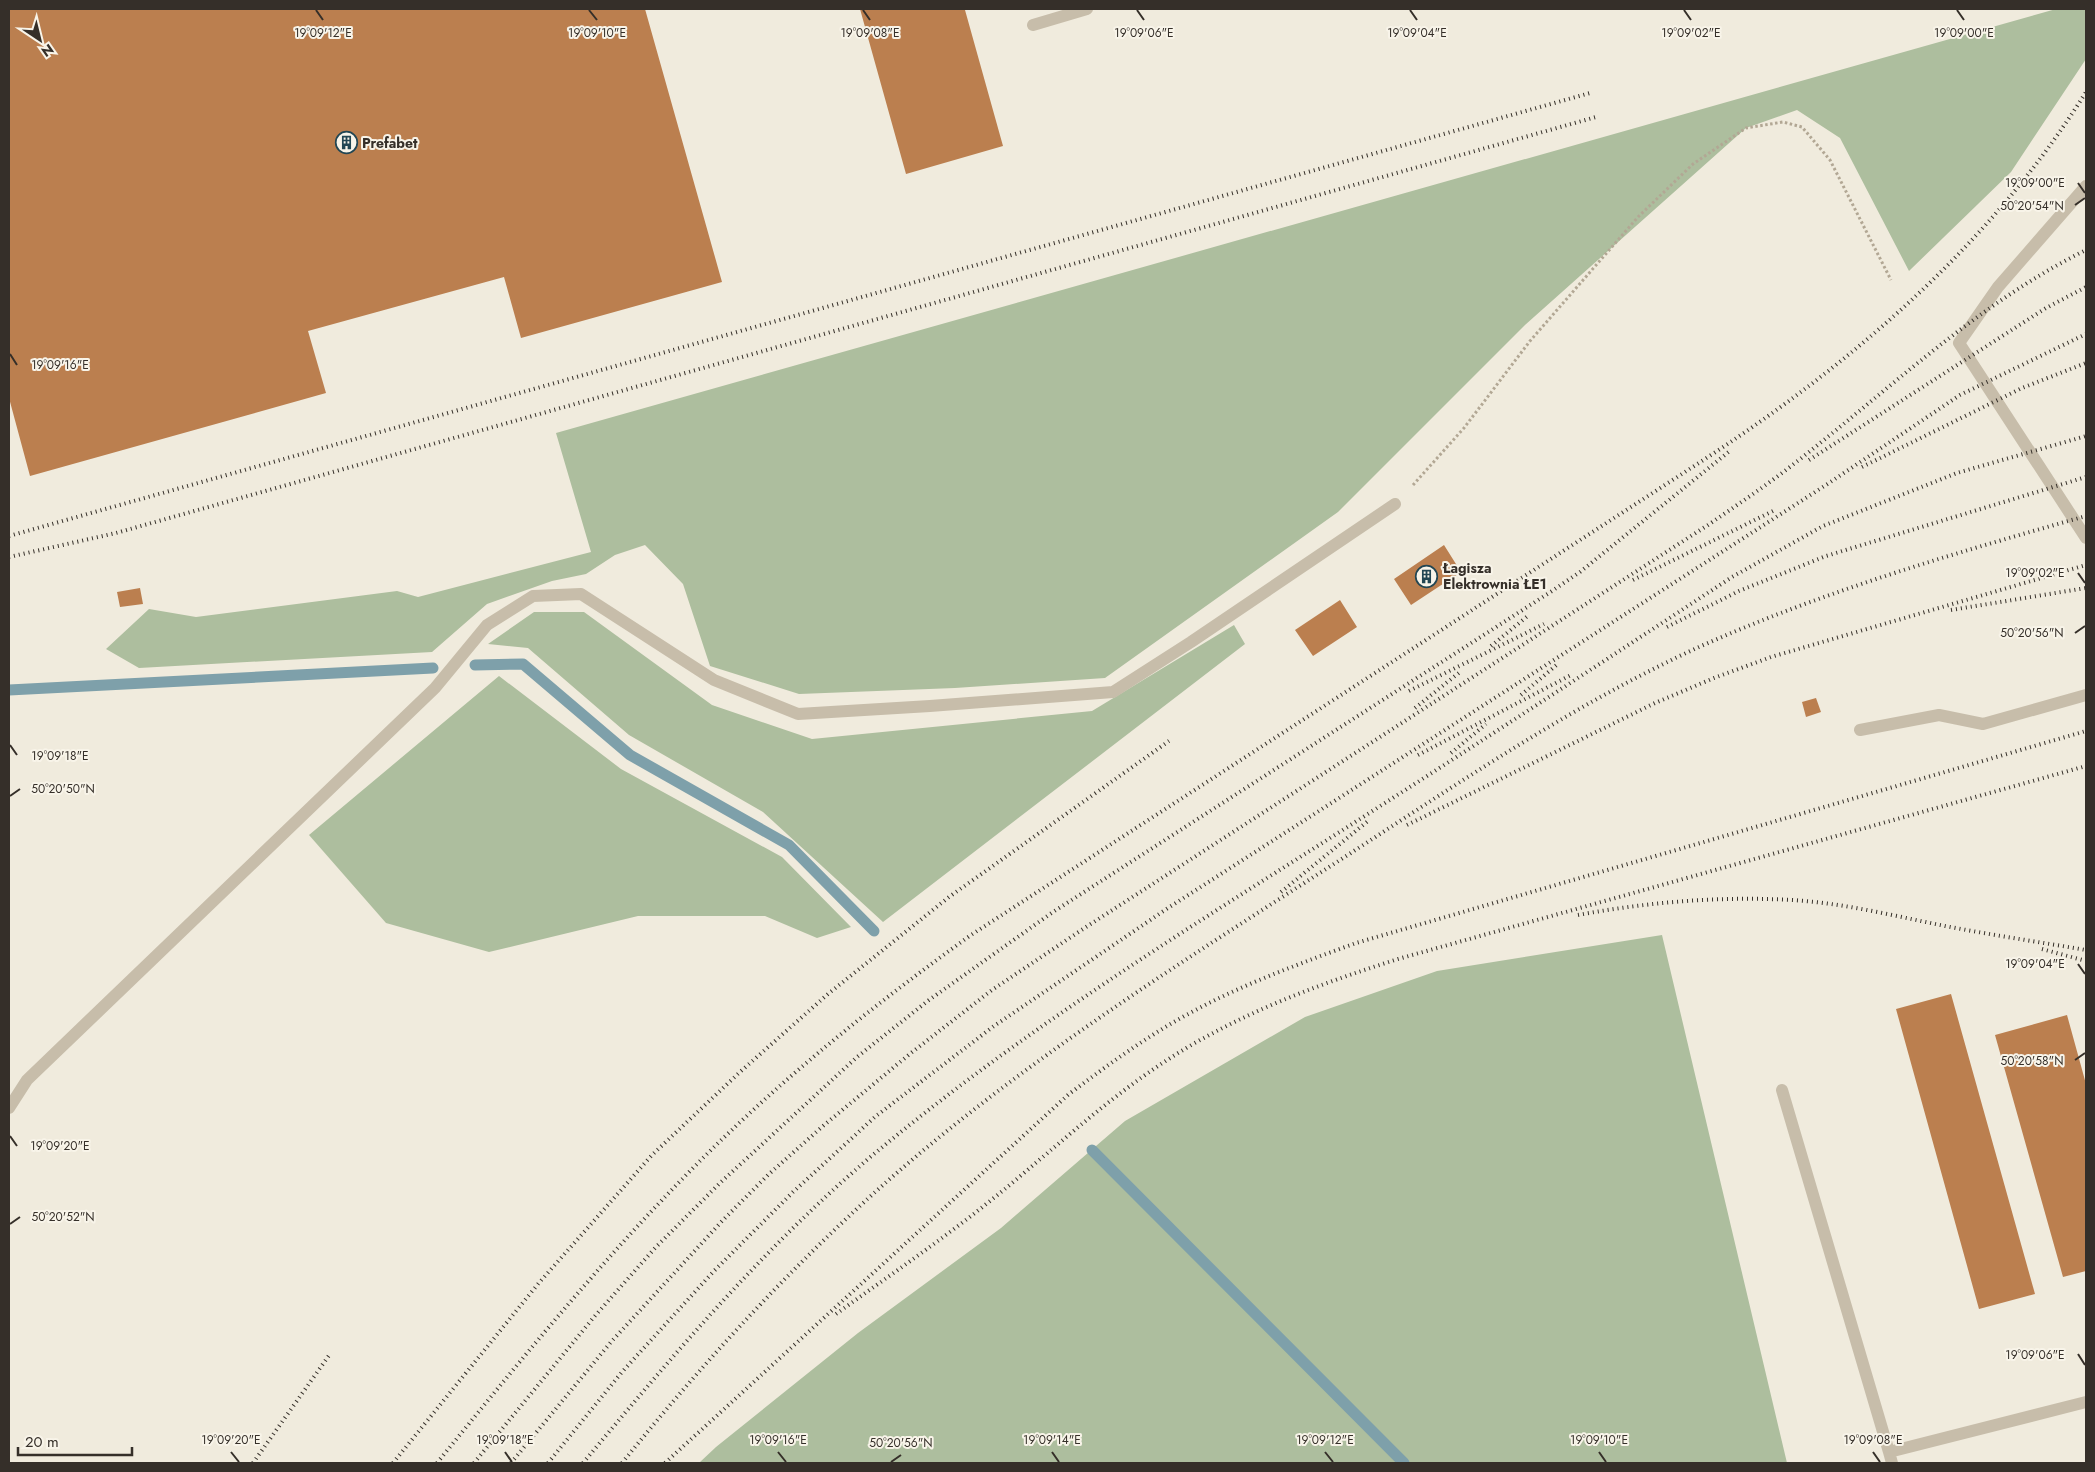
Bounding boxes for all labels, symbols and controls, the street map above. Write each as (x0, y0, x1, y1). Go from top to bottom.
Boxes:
north arrow (15, 15, 65, 65)
text: 19°09'12"E (294, 24, 352, 42)
text: 19°09'10"E (568, 24, 626, 42)
text: 19°09'08"E (840, 24, 900, 42)
text: 19°09'06"E (1114, 24, 1174, 42)
text: 19°09'04"E (1387, 24, 1447, 42)
text: 19°09'02"E (1661, 24, 1721, 42)
text: 19°09'00"E (1934, 24, 1994, 42)
text: N (37, 39, 58, 62)
building icon: Prefabet (334, 131, 358, 155)
place label: Prefabet (362, 133, 418, 153)
text: 19°09'00"E (2005, 174, 2065, 192)
text: 50°20'54"N (2000, 197, 2064, 215)
text: 19°09'16"E (31, 356, 89, 374)
place label: Łagisza Elektrownia ŁE1 (1442, 558, 1547, 594)
building icon: Łagisza Elektrownia ŁE1 (1415, 564, 1439, 588)
text: 19°09'02"E (2005, 564, 2065, 582)
text: 50°20'56"N (2000, 624, 2064, 642)
text: 19°09'18"E (31, 747, 89, 765)
text: 50°20'50"N (31, 780, 95, 798)
text: 19°09'04"E (2005, 955, 2065, 973)
text: 50°20'58"N (2001, 1052, 2063, 1070)
text: 19°09'20"E (30, 1137, 90, 1155)
text: 50°20'52"N (31, 1208, 95, 1226)
text: 19°09'06"E (2005, 1346, 2065, 1364)
scale bar (18, 1424, 131, 1456)
text: 20 m (25, 1431, 59, 1453)
text: 19°09'20"E (201, 1431, 261, 1449)
text: 19°09'18"E (476, 1431, 534, 1449)
text: 19°09'16"E (749, 1431, 807, 1449)
text: 19°09'14"E (1023, 1431, 1081, 1449)
text: 19°09'12"E (1296, 1431, 1354, 1449)
text: 19°09'10"E (1570, 1431, 1628, 1449)
text: 19°09'08"E (1843, 1431, 1903, 1449)
text: 50°20'56"N (869, 1434, 933, 1452)

